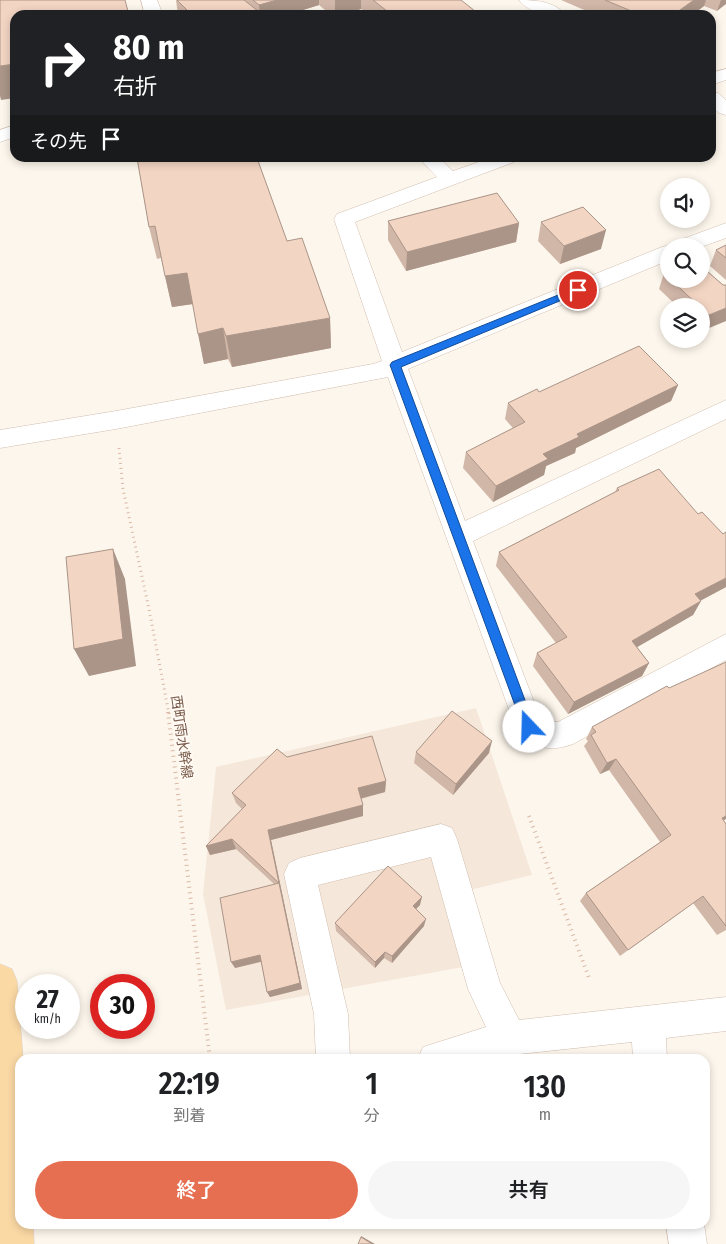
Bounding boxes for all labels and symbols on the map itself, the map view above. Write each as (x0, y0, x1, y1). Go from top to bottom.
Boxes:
pin (557, 269, 599, 311)
street label: 西町雨水幹線 (167, 694, 196, 780)
position arrow (502, 700, 554, 752)
speed limit sign: 30 (90, 974, 155, 1039)

